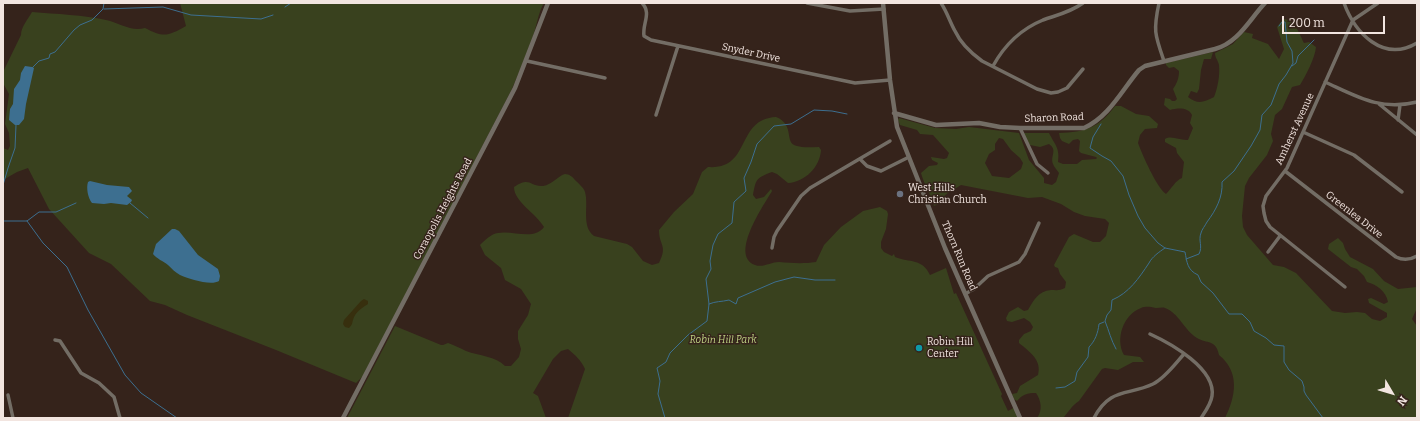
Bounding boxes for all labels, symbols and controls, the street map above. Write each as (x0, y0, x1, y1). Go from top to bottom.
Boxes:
scale bar (1284, 8, 1387, 34)
text: 200 m (1289, 16, 1325, 30)
street label: Snyder Drive (721, 41, 781, 65)
street label: Amherst Avenue (1273, 91, 1317, 167)
street label: Sharon Road (1024, 111, 1084, 125)
street label: Coraopolis Heights Road (411, 156, 475, 262)
place label: West Hills Christian Church (908, 182, 987, 206)
marker: West Hills Christian Church (895, 189, 905, 199)
street label: Greenlea Drive (1323, 189, 1385, 241)
street label: Thorn Run Road (939, 219, 979, 293)
park label: Robin Hill Park (689, 334, 757, 346)
place label: Robin Hill Center (927, 336, 973, 360)
marker: Robin Hill Center (914, 343, 924, 353)
north arrow (1372, 373, 1412, 413)
text: N (1394, 393, 1410, 408)

